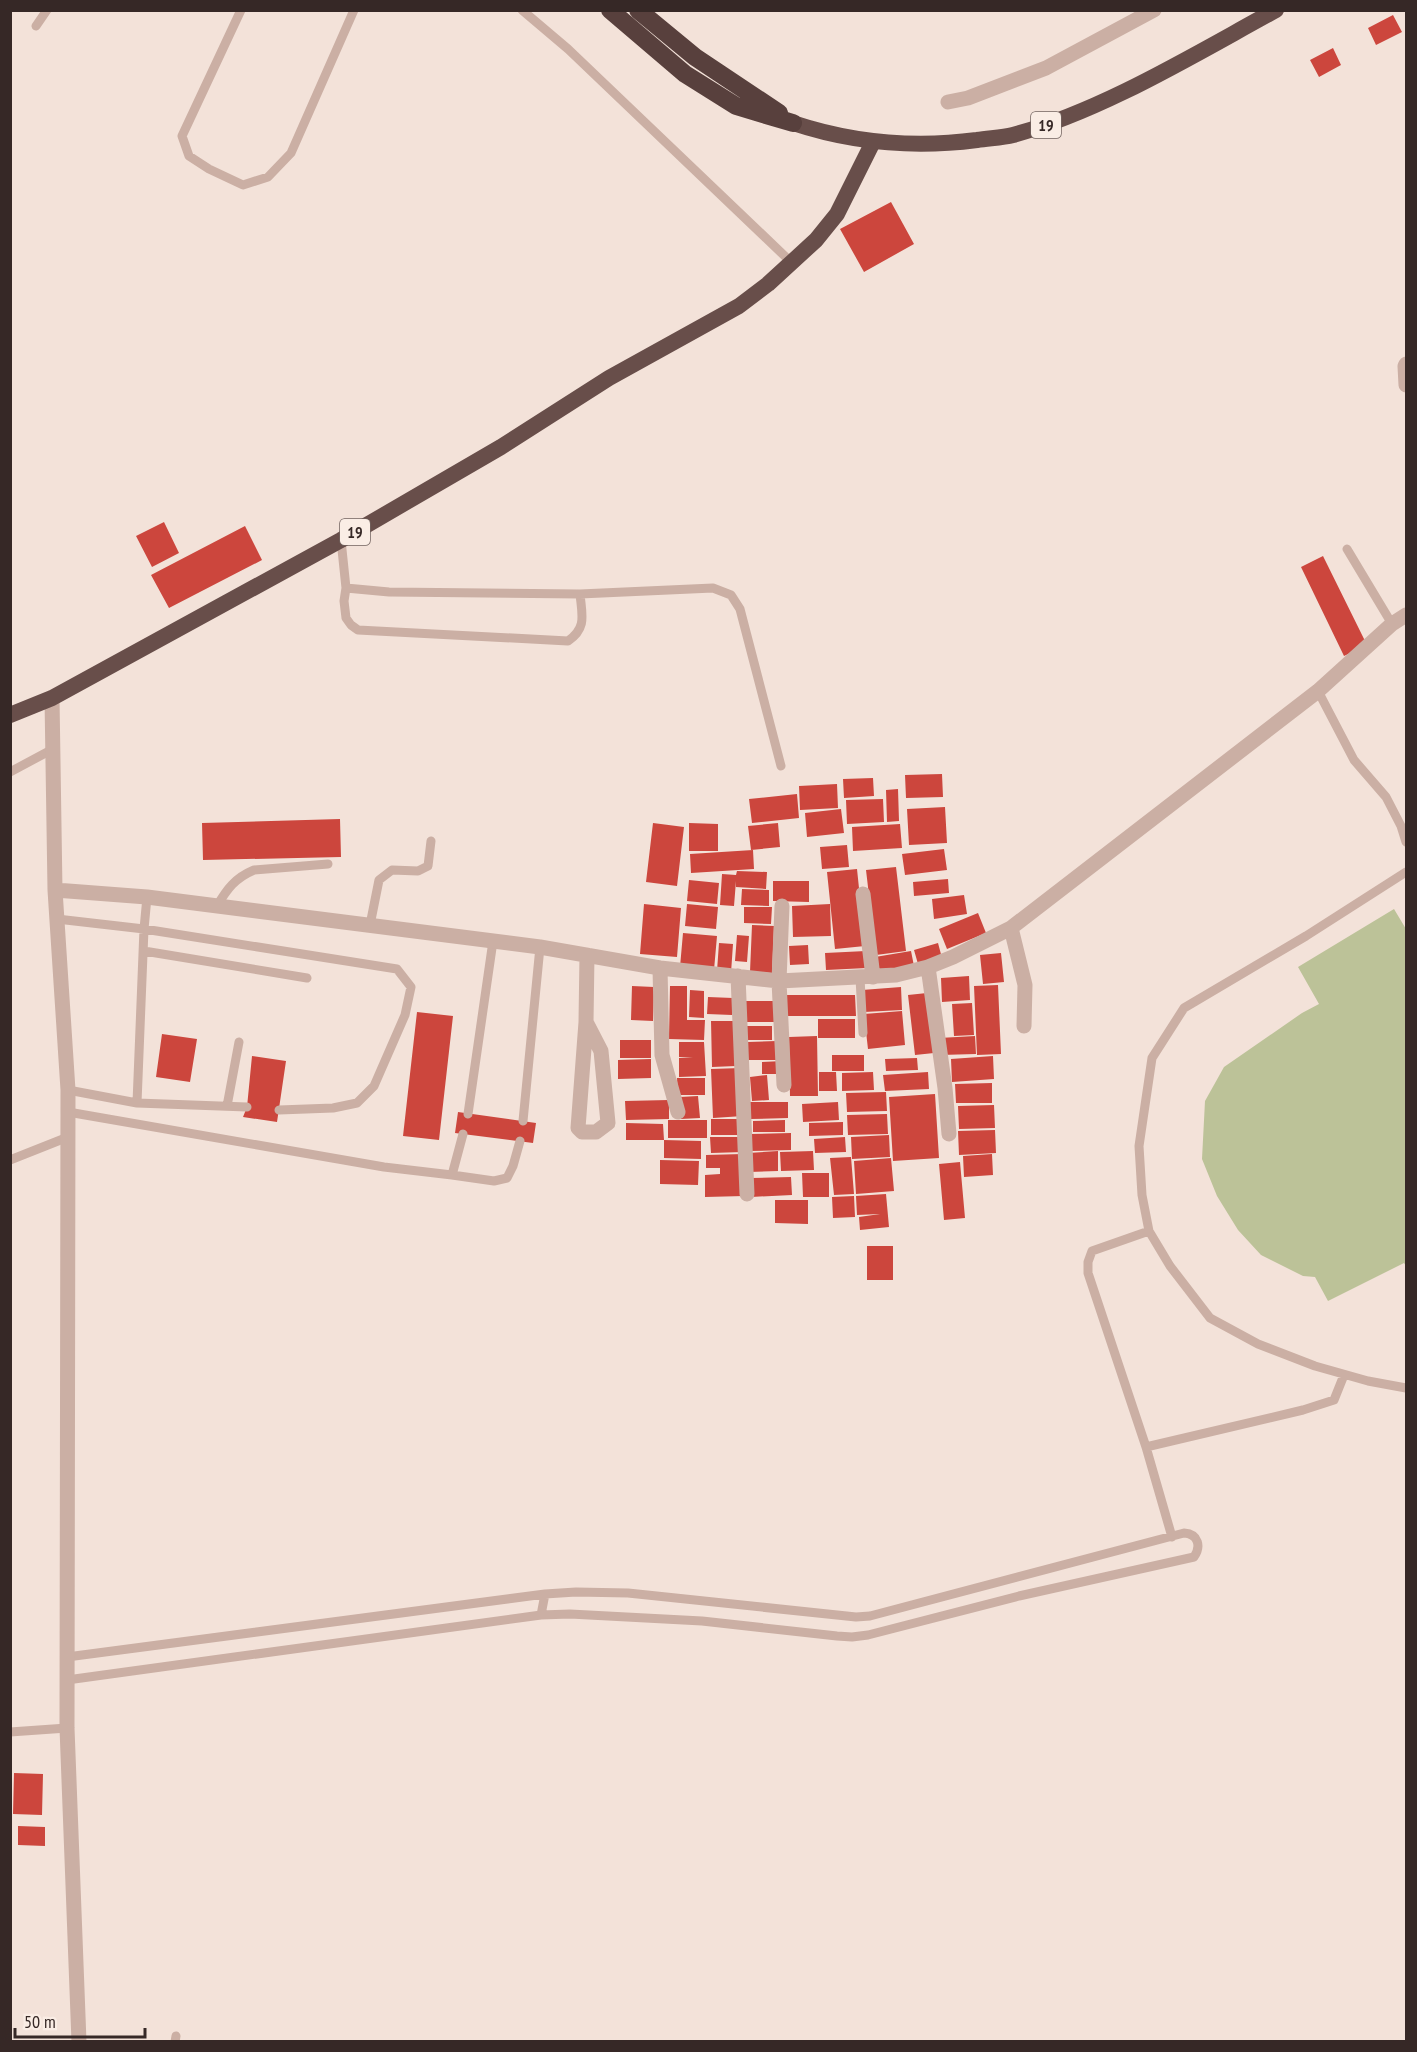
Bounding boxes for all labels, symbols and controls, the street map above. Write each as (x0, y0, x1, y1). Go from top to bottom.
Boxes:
road number: 19 (1031, 112, 1061, 138)
road number: 19 (340, 519, 370, 545)
scale bar (15, 2001, 146, 2039)
text: 50 m (24, 2010, 56, 2033)

